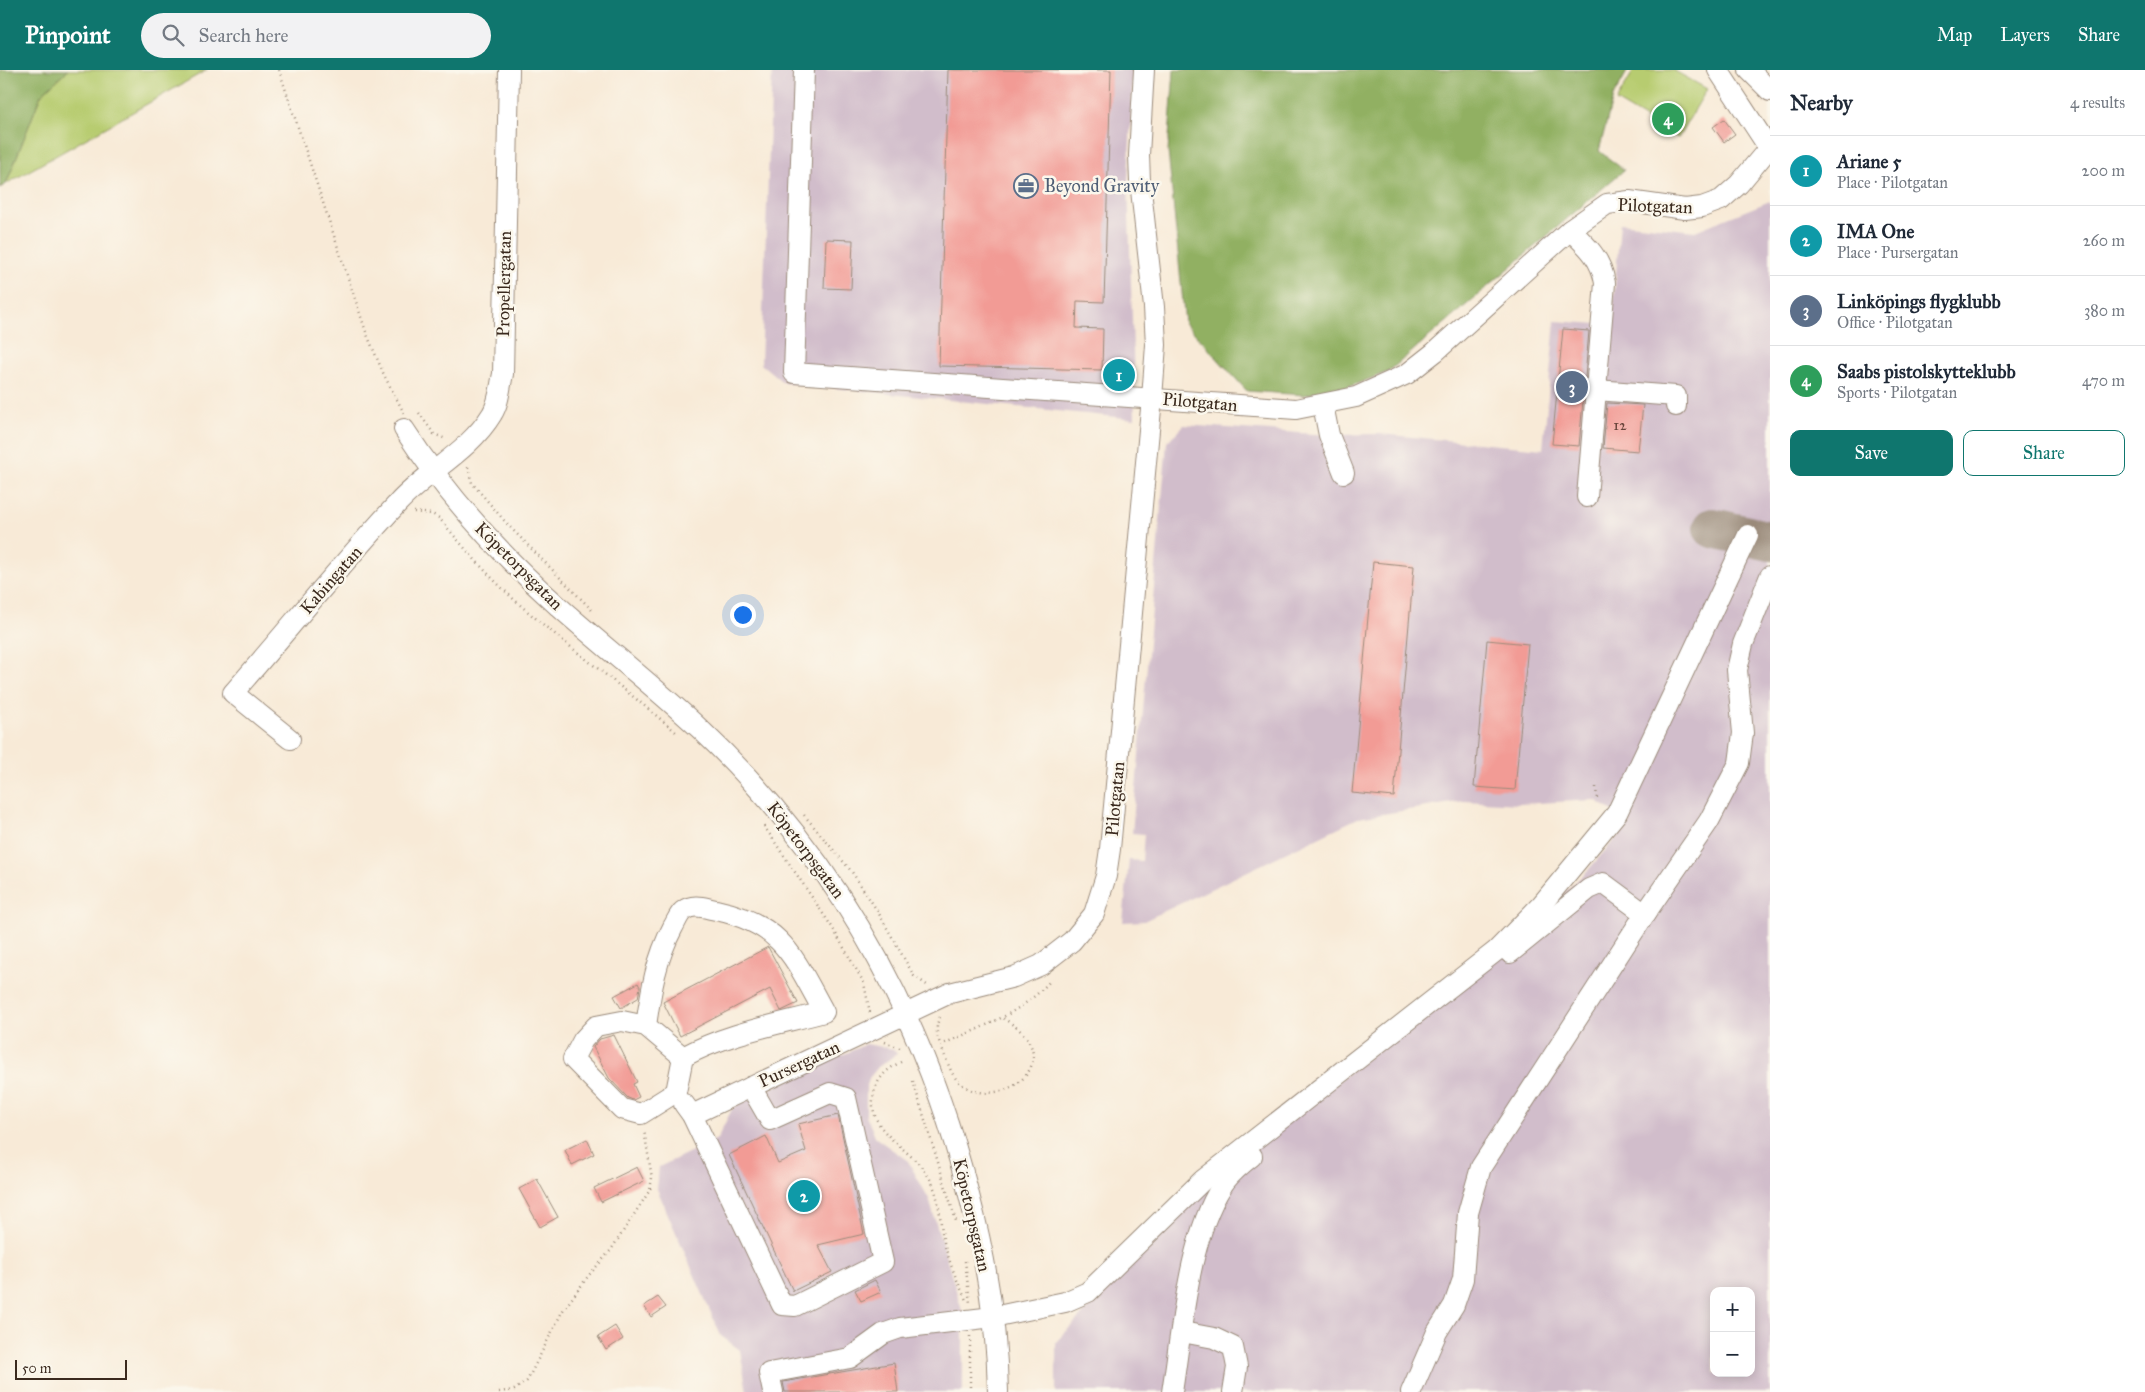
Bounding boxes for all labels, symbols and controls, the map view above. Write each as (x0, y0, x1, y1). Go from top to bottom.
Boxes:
search box (141, 13, 491, 58)
text: Pinpoint (25, 20, 111, 50)
icon: search (159, 21, 187, 49)
text: Search here (199, 24, 289, 47)
text: Map (1937, 24, 1972, 46)
text: Layers (2000, 24, 2050, 46)
text: Share (2078, 24, 2120, 46)
text: Nearby (1790, 90, 1853, 116)
text: 4 results (2070, 93, 2125, 112)
pin: 4 (1652, 100, 1684, 138)
text: Ariane 5 (1837, 150, 1901, 173)
text: 1 (1803, 161, 1809, 180)
text: 200 m (2082, 161, 2125, 180)
office icon: Beyond Gravity (1013, 173, 1039, 199)
text: Place · Pilotgatan (1837, 173, 1948, 192)
place label: Beyond Gravity (1044, 175, 1160, 197)
street label: Pilotgatan (1617, 194, 1693, 219)
text: IMA One (1837, 220, 1914, 243)
street label: Propellergatan (492, 230, 517, 337)
text: 2 (1802, 231, 1810, 250)
text: 260 m (2083, 231, 2125, 250)
text: Place · Pursergatan (1837, 243, 1959, 262)
text: Linköpings flygklubb (1837, 290, 2001, 313)
text: 3 (1803, 301, 1809, 320)
text: 380 m (2084, 301, 2125, 320)
text: Office · Pilotgatan (1837, 313, 1953, 332)
pin: 1 (1103, 356, 1135, 394)
text: Saabs pistolskytteklubb (1837, 360, 2016, 383)
pin: 3 (1556, 368, 1588, 406)
text: 4 (1802, 371, 1810, 390)
text: 470 m (2082, 371, 2125, 390)
text: Sports · Pilotgatan (1837, 383, 1957, 402)
street label: Pilotgatan (1161, 388, 1239, 417)
house number: 12 (1613, 416, 1627, 434)
button: Save (1790, 430, 1953, 476)
button: Share (1963, 430, 2125, 476)
street label: Köpetorpsgatan (470, 517, 568, 616)
street label: Kabingatan (295, 541, 368, 619)
your location (730, 602, 756, 628)
street label: Pilotgatan (1101, 760, 1130, 838)
street label: Köpetorpsgatan (762, 797, 850, 904)
street label: Pursergatan (755, 1036, 844, 1093)
street label: Köpetorpsgatan (947, 1156, 996, 1274)
pin: 2 (788, 1177, 820, 1215)
map controls (1710, 1287, 1755, 1377)
button: + (1710, 1287, 1755, 1332)
button: − (1710, 1332, 1755, 1377)
scale bar (15, 1357, 128, 1380)
text: 50 m (22, 1360, 51, 1377)

